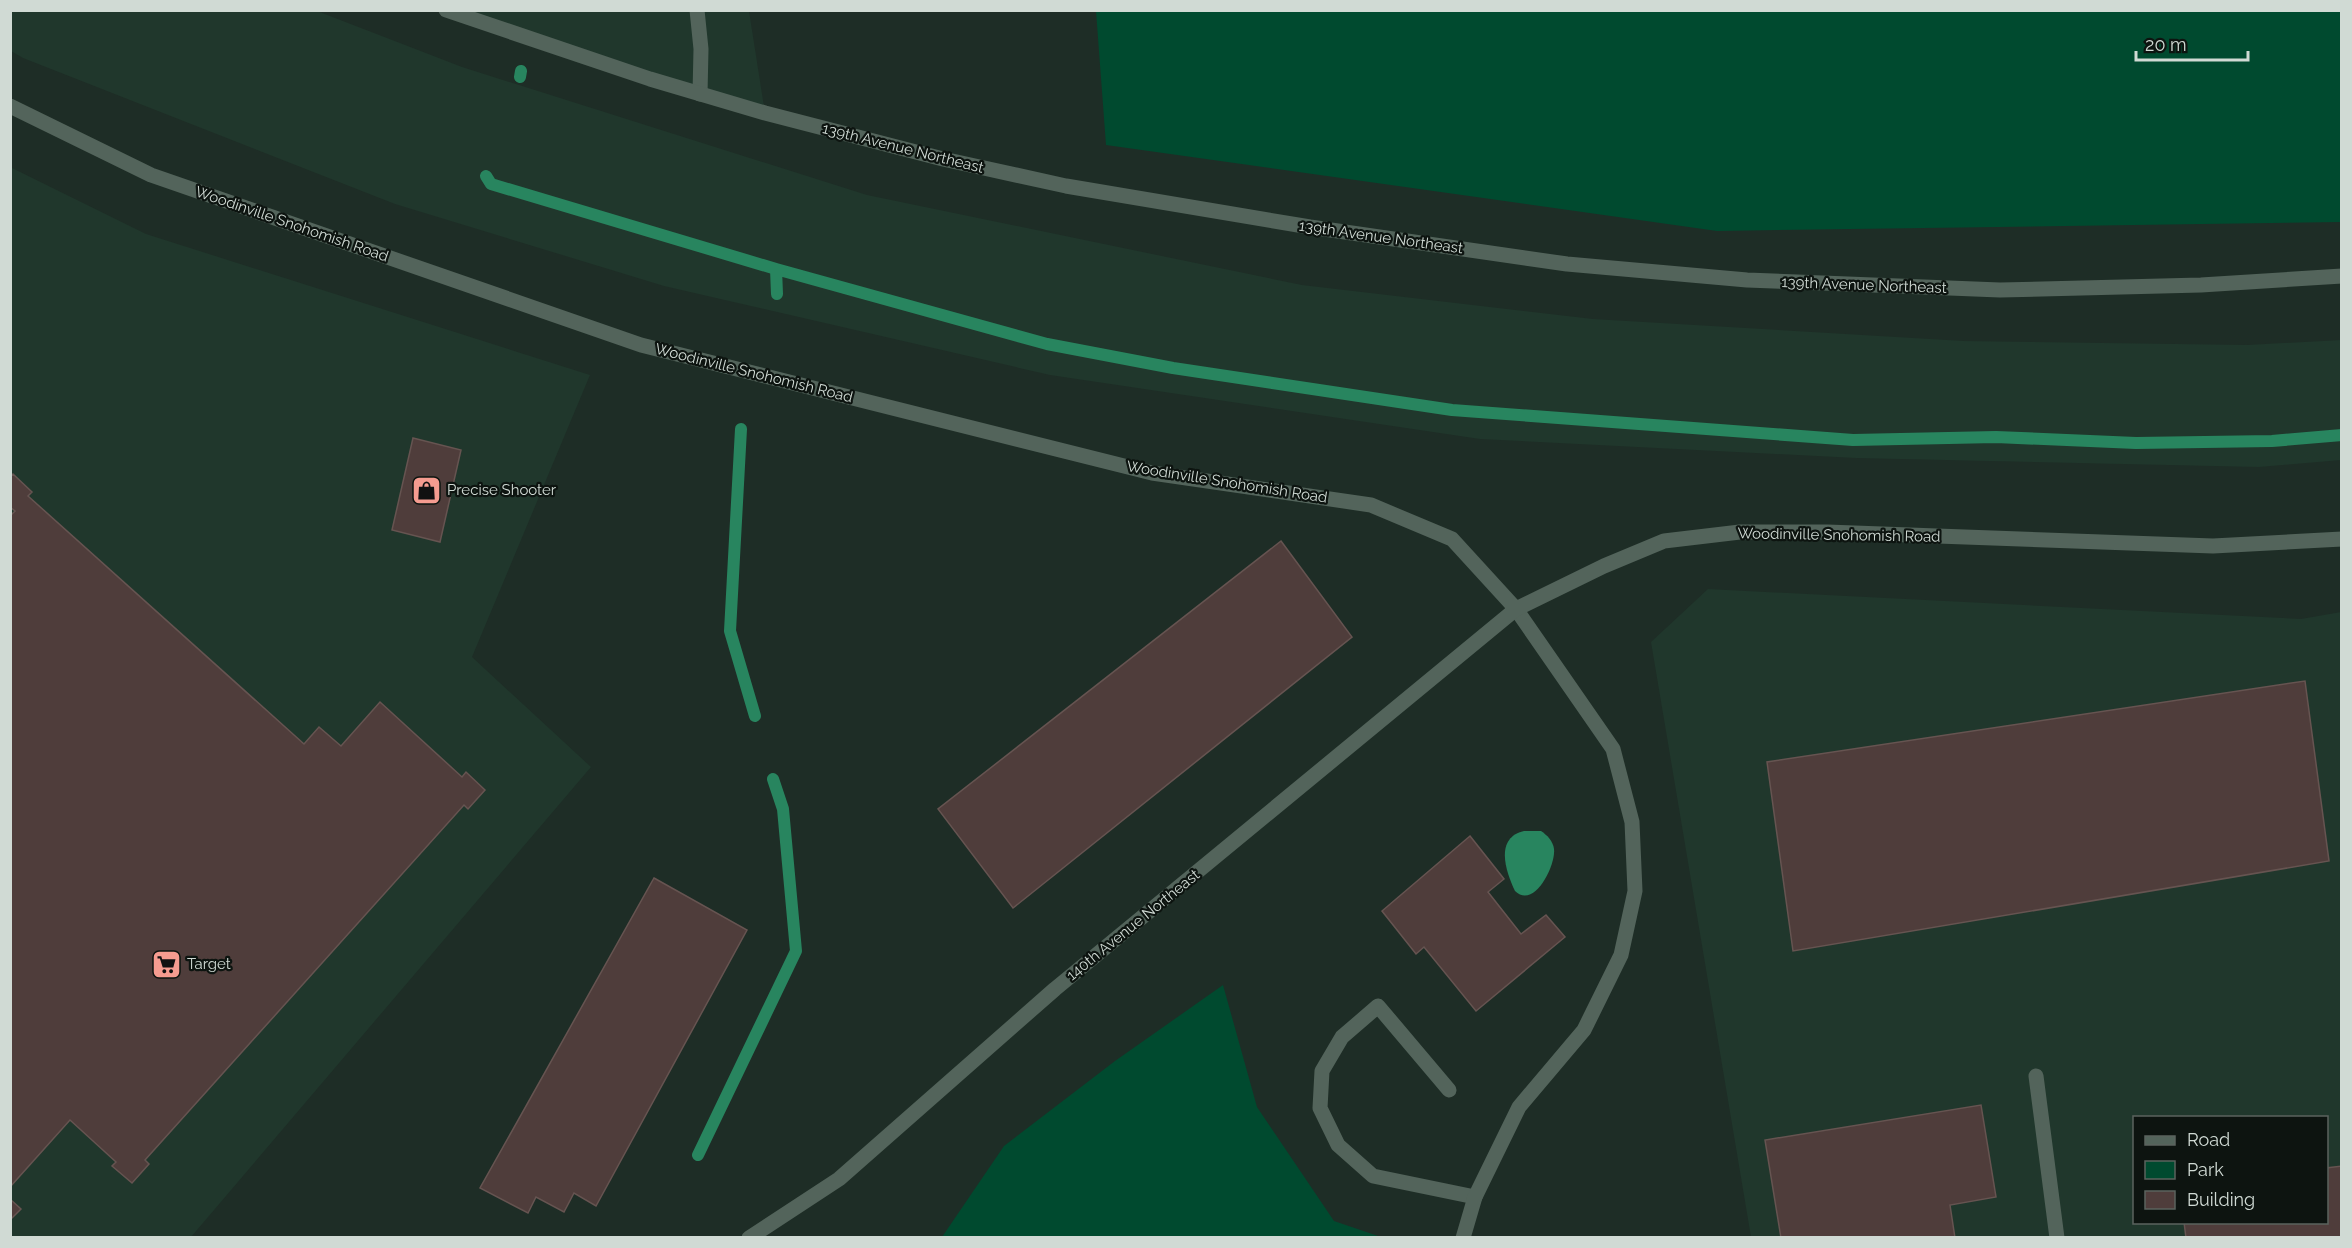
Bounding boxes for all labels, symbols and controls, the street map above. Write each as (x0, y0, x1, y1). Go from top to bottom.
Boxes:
scale bar (2136, 24, 2248, 62)
text: 20 m (2145, 34, 2187, 55)
street label: 139th Avenue Northeast (821, 119, 985, 177)
street label: Woodinville Snohomish Road (193, 182, 391, 266)
street label: 139th Avenue Northeast (1298, 217, 1464, 257)
street label: 139th Avenue Northeast (1781, 273, 1947, 297)
street label: Woodinville Snohomish Road (653, 340, 855, 406)
street label: Woodinville Snohomish Road (1125, 457, 1329, 507)
shop icon: Precise Shooter (410, 474, 442, 506)
place label: Precise Shooter (447, 481, 557, 499)
street label: Woodinville Snohomish Road (1737, 524, 1941, 546)
street label: 140th Avenue Northeast (1063, 866, 1203, 984)
supermarket icon: Target (150, 948, 182, 980)
place label: Target (187, 955, 231, 973)
legend (2133, 1116, 2328, 1224)
text: Road (2187, 1129, 2230, 1150)
text: Park (2187, 1159, 2224, 1180)
text: Building (2187, 1189, 2255, 1210)

